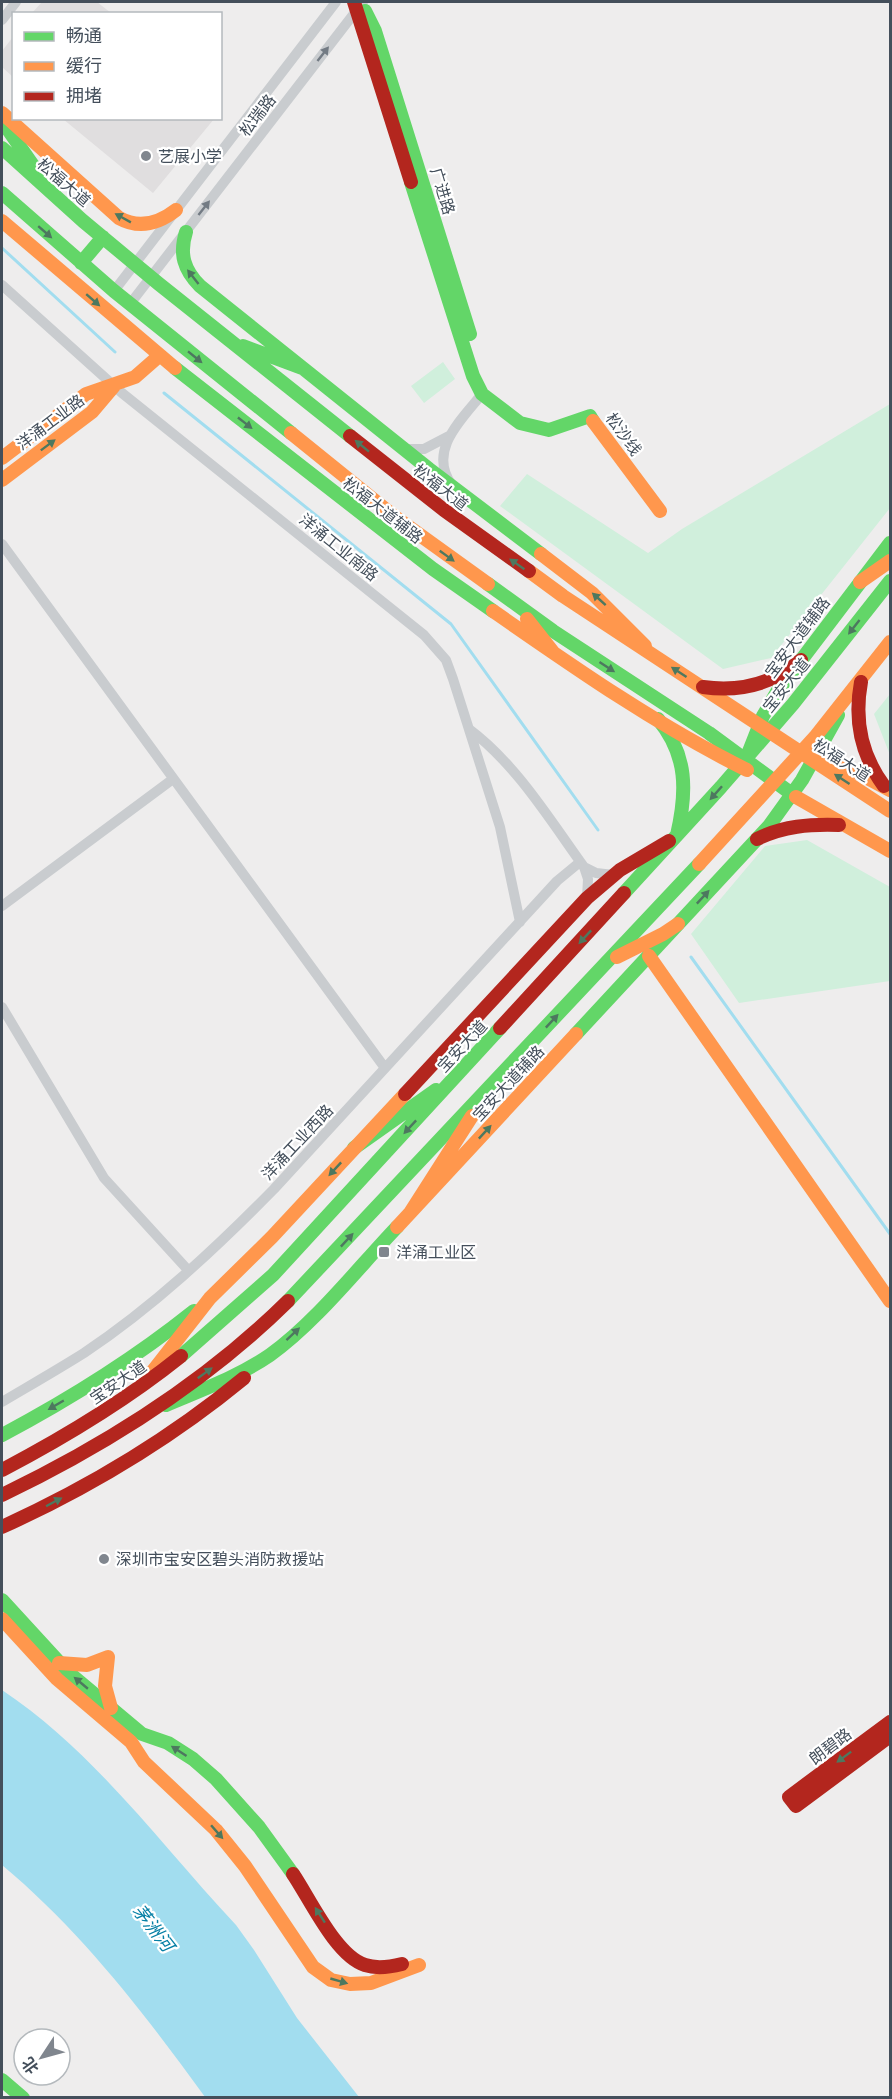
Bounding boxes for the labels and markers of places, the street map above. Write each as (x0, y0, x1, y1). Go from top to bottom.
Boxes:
place label: 艺展小学 (158, 147, 222, 166)
marker: 艺展小学 (139, 149, 153, 163)
place label: 洋涌工业区 (396, 1243, 476, 1262)
marker: 洋涌工业区 (377, 1245, 391, 1259)
place label: 深圳市宝安区碧头消防救援站 (116, 1550, 324, 1569)
marker: 深圳市宝安区碧头消防救援站 (97, 1552, 111, 1566)

